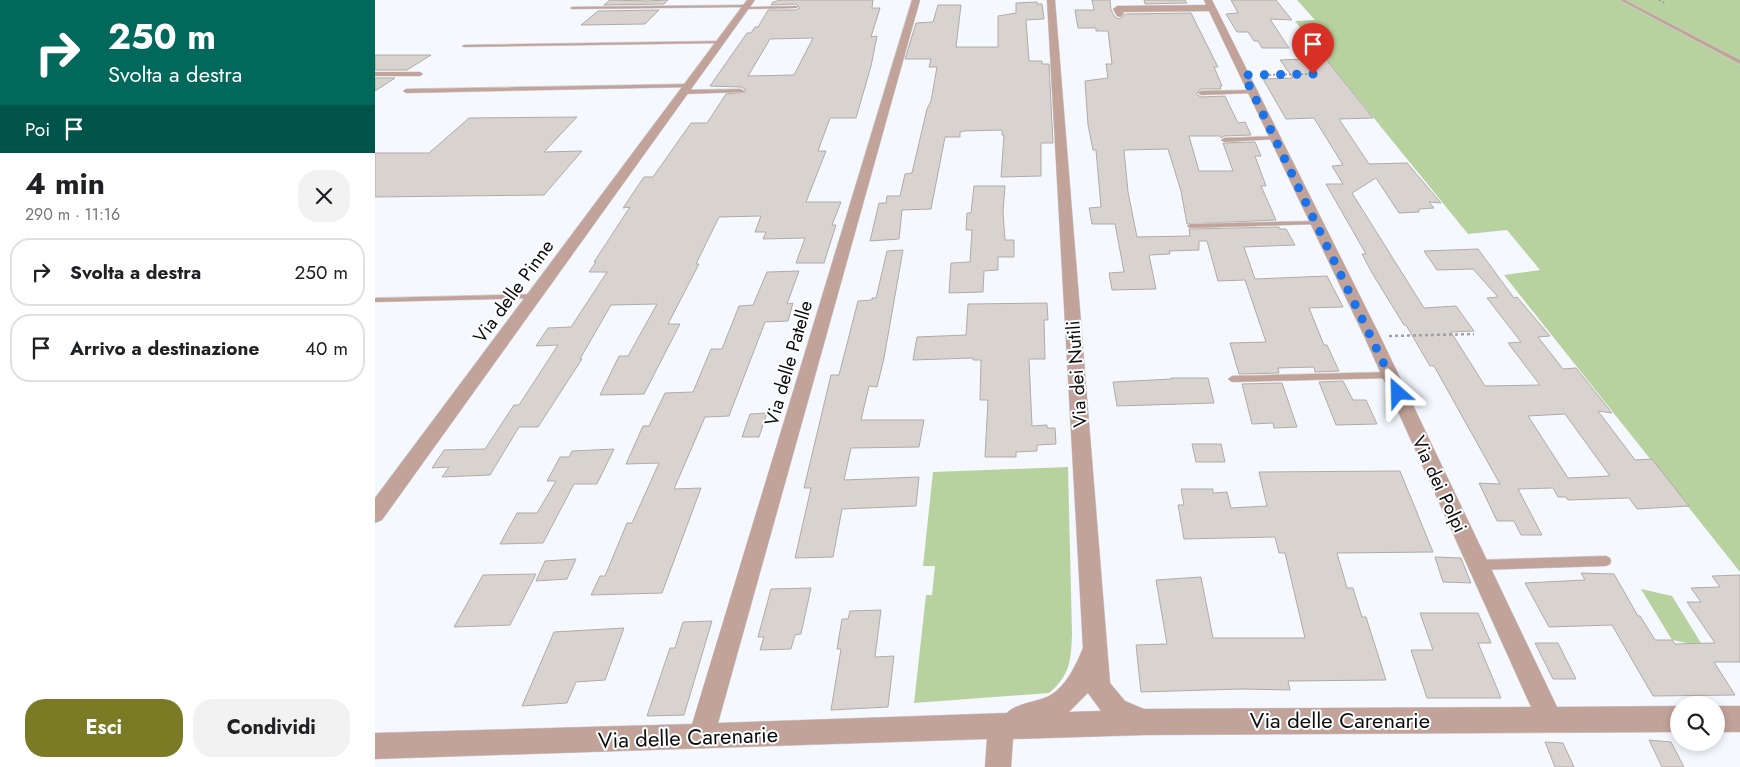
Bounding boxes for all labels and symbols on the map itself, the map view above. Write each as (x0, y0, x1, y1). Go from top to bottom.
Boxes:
pin (1292, 23, 1334, 74)
street label: Via delle Pinne (467, 234, 560, 349)
street label: Via delle Patelle (758, 297, 819, 429)
street label: Via dei Nutili (1059, 320, 1094, 428)
position arrow (1371, 366, 1423, 418)
street label: Via dei Polpi (1405, 431, 1474, 537)
street label: Via delle Carenarie (1250, 704, 1430, 736)
street label: Via delle Carenarie (597, 718, 779, 756)

